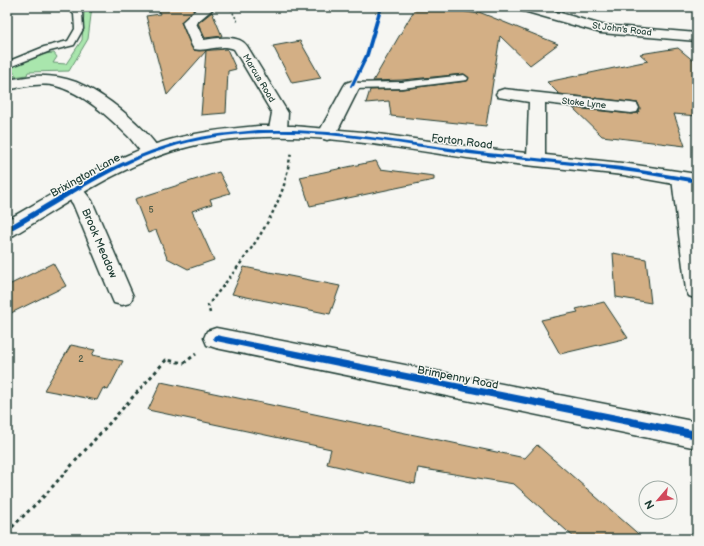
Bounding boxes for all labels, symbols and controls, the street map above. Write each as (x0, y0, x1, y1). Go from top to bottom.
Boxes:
street label: St John's Road (592, 20, 652, 39)
street label: Marcus Road (240, 52, 277, 104)
street label: Stoke Lyne (561, 96, 607, 111)
street label: Forton Road (431, 131, 493, 152)
street label: Brixington Lane (48, 151, 123, 200)
house number: 5 (148, 205, 154, 216)
street label: Brook Meadow (79, 206, 120, 280)
house number: 2 (78, 354, 84, 365)
street label: Brimpenny Road (416, 363, 500, 392)
north arrow (638, 480, 678, 520)
text: N (642, 498, 657, 511)

